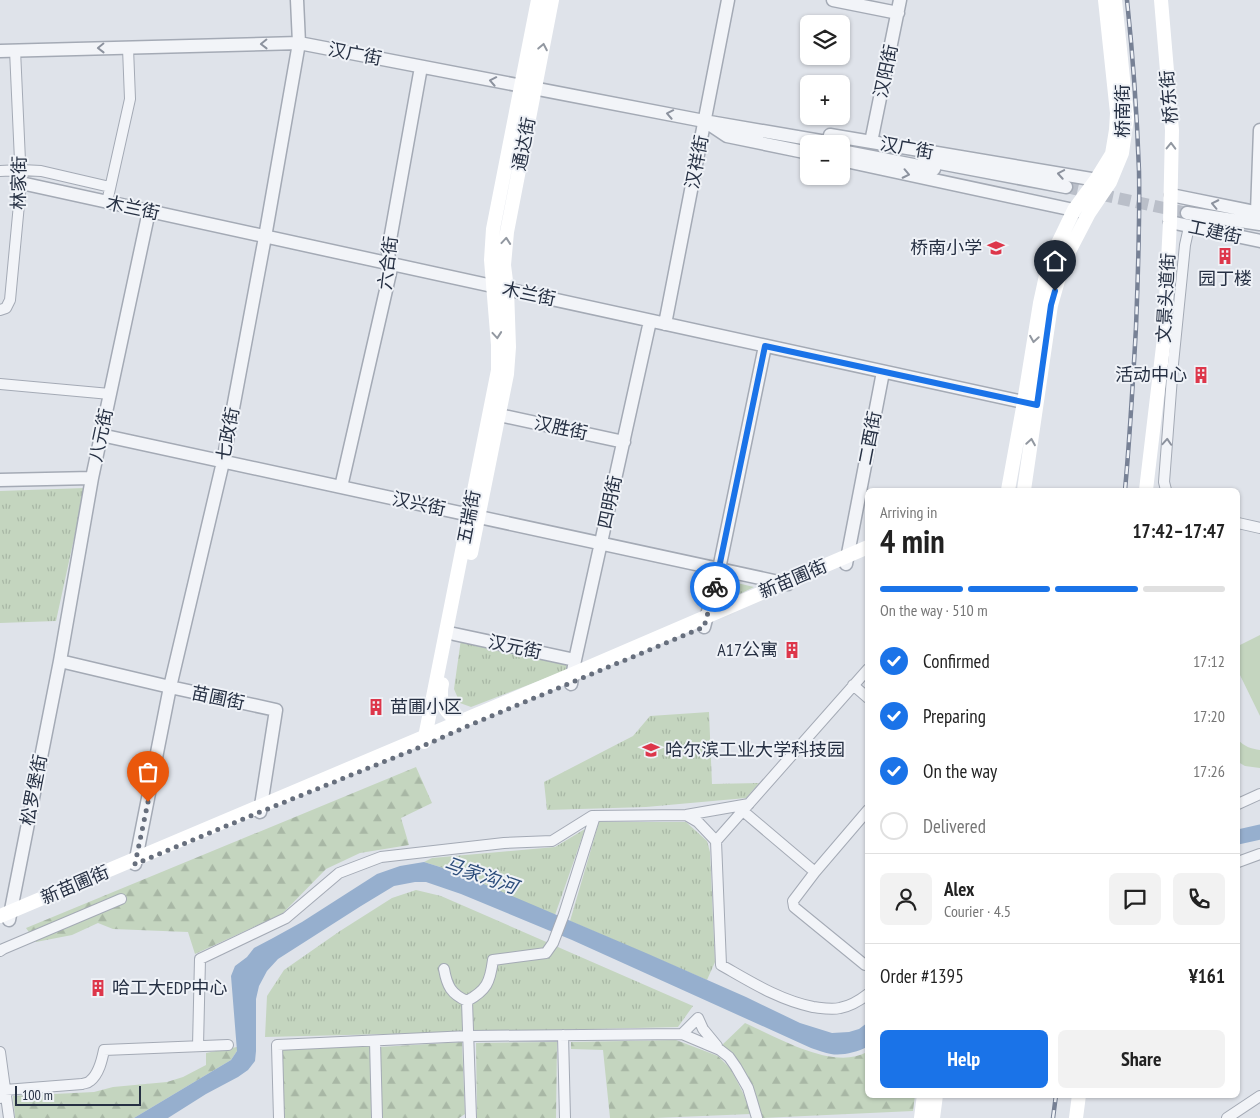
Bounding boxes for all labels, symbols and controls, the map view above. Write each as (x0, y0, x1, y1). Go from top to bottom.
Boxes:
map controls (800, 15, 850, 185)
button: layers (800, 15, 850, 65)
street label: 汉广街 (326, 37, 384, 70)
one-way arrow (260, 39, 268, 49)
street label: 汉阳街 (869, 42, 902, 100)
one-way arrow (97, 43, 105, 53)
one-way arrow (538, 43, 548, 52)
street label: 桥东街 (1155, 69, 1182, 125)
button: + (800, 75, 850, 125)
one-way arrow (488, 76, 497, 87)
street label: 桥南街 (1111, 84, 1134, 138)
one-way arrow (665, 110, 674, 120)
street label: 通达街 (507, 115, 540, 173)
street label: 汉广街 (879, 131, 936, 164)
street label: 汉祥街 (680, 133, 713, 191)
button: − (800, 135, 850, 185)
one-way arrow (1166, 142, 1176, 150)
street label: 林家街 (7, 156, 30, 210)
one-way arrow (902, 168, 910, 179)
one-way arrow (1057, 170, 1066, 180)
street label: 木兰街 (104, 191, 162, 224)
one-way arrow (1211, 199, 1220, 210)
street label: 工建街 (1186, 215, 1244, 248)
street label: 六合街 (373, 235, 402, 291)
place label: 桥南小学 (910, 236, 982, 259)
one-way arrow (500, 237, 511, 245)
school or university icon: 桥南小学 (986, 238, 1006, 258)
pin (1034, 240, 1076, 291)
building icon: 园丁楼 (1215, 246, 1235, 266)
icon: home (1041, 247, 1069, 275)
street label: 文景头道街 (1152, 252, 1179, 344)
place label: 园丁楼 (1198, 267, 1252, 290)
street label: 木兰街 (500, 277, 558, 310)
one-way arrow (492, 331, 503, 339)
one-way arrow (1029, 335, 1040, 343)
place label: 活动中心 (1115, 363, 1187, 386)
building icon: 活动中心 (1191, 365, 1211, 385)
street label: 七政街 (211, 405, 244, 463)
street label: 八元街 (84, 406, 117, 464)
street label: 二酉街 (853, 409, 886, 467)
street label: 汉胜街 (532, 411, 590, 444)
one-way arrow (1025, 437, 1036, 445)
one-way arrow (1161, 437, 1172, 445)
street label: 四明街 (593, 473, 626, 531)
street label: 汉兴街 (390, 487, 448, 520)
street label: 五瑞街 (452, 488, 485, 546)
text: Arriving in (880, 502, 937, 522)
text: 17:42–17:47 (1132, 519, 1225, 543)
text: 4 min (880, 520, 945, 562)
street label: 新苗圃街 (755, 554, 830, 603)
courier (690, 562, 740, 612)
icon: bike (701, 573, 729, 601)
text: On the way · 510 m (880, 600, 988, 620)
street label: 汉元街 (486, 630, 544, 663)
place label: A17公寓 (717, 638, 778, 661)
building icon: A17公寓 (782, 640, 802, 660)
icon: check (880, 647, 908, 675)
text: Confirmed (923, 649, 990, 673)
text: 17:12 (1193, 651, 1225, 671)
street label: 苗圃街 (189, 681, 247, 714)
place label: 苗圃小区 (390, 695, 462, 718)
building icon: 苗圃小区 (366, 697, 386, 717)
icon: check (880, 702, 908, 730)
text: Preparing (923, 704, 986, 728)
text: 17:20 (1193, 706, 1225, 726)
place label: 哈尔滨工业大学科技园 (665, 738, 845, 761)
school or university icon: 哈尔滨工业大学科技园 (641, 740, 661, 760)
pin (127, 751, 169, 802)
street label: 松罗堡街 (15, 752, 52, 827)
icon: check (880, 757, 908, 785)
icon: bag (134, 758, 162, 786)
text: On the way (923, 759, 997, 783)
text: 17:26 (1193, 761, 1225, 781)
text: Delivered (923, 814, 986, 838)
water label: 马家沟河 (441, 851, 525, 900)
street label: 新苗圃街 (37, 860, 112, 909)
button: person (880, 873, 932, 925)
button: chat (1109, 873, 1161, 925)
button: phone (1173, 873, 1225, 925)
text: Alex (944, 877, 974, 901)
text: Courier · 4.5 (944, 901, 1011, 921)
text: Order #1395 (880, 964, 964, 988)
text: ¥161 (1189, 964, 1225, 988)
place label: 哈工大EDP中心 (112, 976, 227, 999)
building icon: 哈工大EDP中心 (88, 978, 108, 998)
button: Help (880, 1030, 1048, 1088)
button: Share (1058, 1030, 1225, 1088)
scale bar (15, 1083, 141, 1106)
text: 100 m (22, 1086, 53, 1104)

